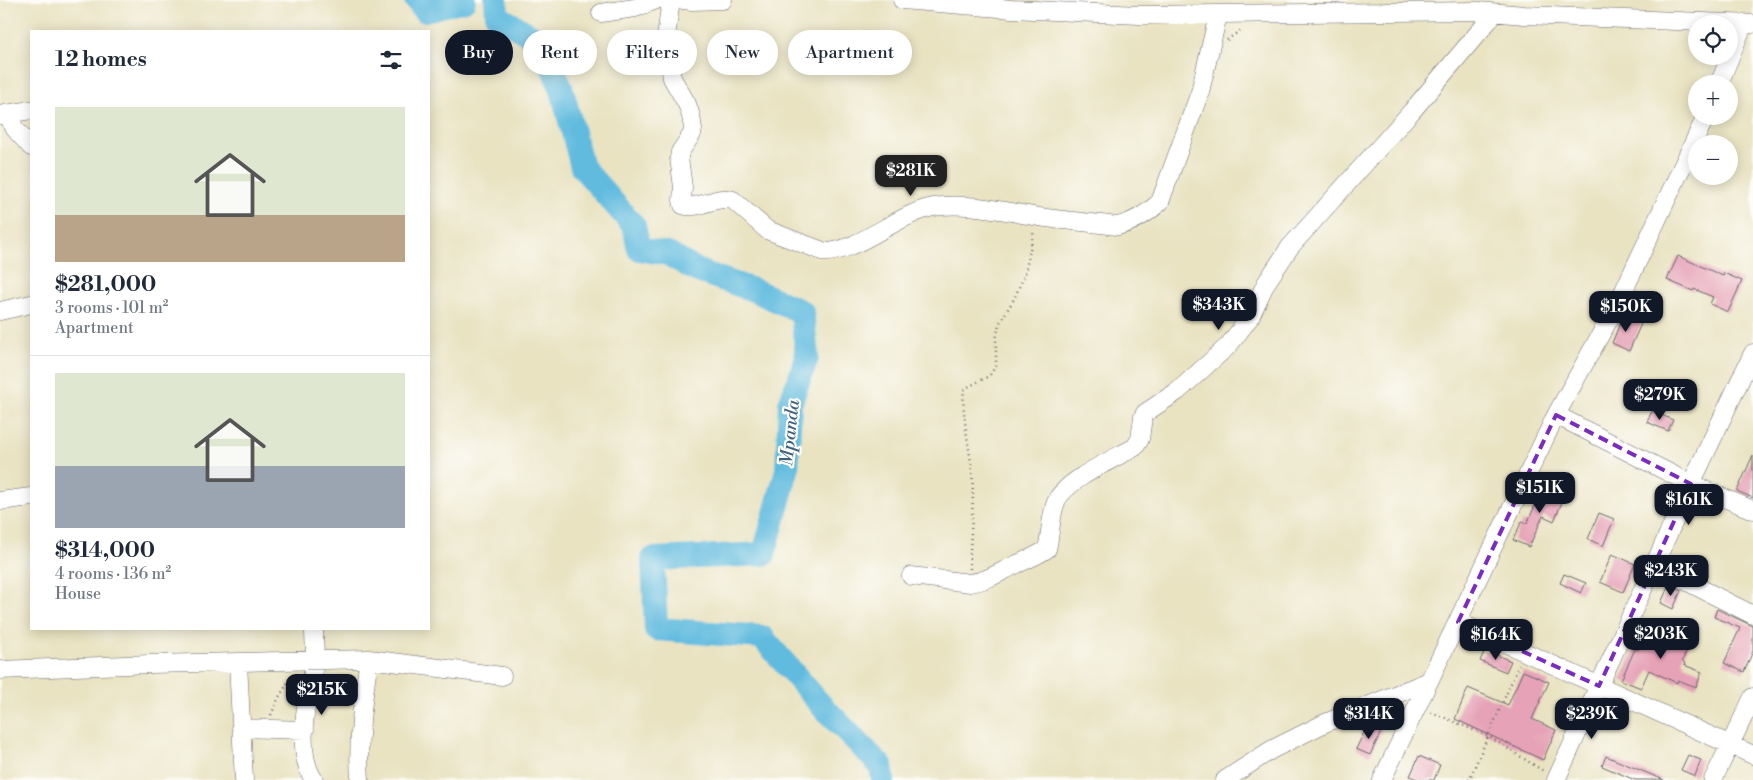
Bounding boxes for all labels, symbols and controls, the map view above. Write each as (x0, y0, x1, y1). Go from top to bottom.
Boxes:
map controls (1688, 15, 1738, 185)
button: locate (1688, 15, 1738, 65)
chip: Buy (445, 30, 513, 75)
chip: Rent (523, 30, 597, 75)
chip: Filters (607, 30, 697, 75)
chip: New (707, 30, 778, 75)
chip: Apartment (788, 30, 912, 75)
icon: filters (377, 46, 405, 74)
text: 12 homes (55, 47, 147, 73)
button: + (1688, 75, 1738, 125)
button: − (1688, 135, 1738, 185)
icon: home (185, 140, 275, 230)
pin: $281K (876, 154, 946, 197)
text: $281K (886, 161, 936, 181)
text: $281,000 (55, 272, 156, 298)
pin: $343K (1184, 288, 1254, 331)
pin: $150K (1591, 290, 1661, 333)
text: $343K (1193, 295, 1245, 315)
text: $150K (1600, 297, 1652, 317)
text: 3 rooms · 101 m² (55, 298, 168, 318)
text: Apartment (55, 318, 134, 338)
pin: $279K (1625, 378, 1695, 421)
text: $279K (1634, 385, 1686, 405)
water label: Mpanda (775, 398, 805, 467)
icon: home (185, 405, 275, 495)
pin: $151K (1505, 472, 1575, 514)
text: $151K (1516, 478, 1564, 498)
pin: $161K (1654, 484, 1724, 526)
text: $161K (1666, 490, 1712, 510)
text: $314,000 (55, 538, 155, 564)
pin: $243K (1636, 554, 1706, 597)
text: $243K (1645, 561, 1697, 581)
text: 4 rooms · 136 m² (55, 564, 171, 584)
text: House (55, 584, 101, 604)
pin: $164K (1461, 618, 1531, 661)
pin: $203K (1626, 618, 1696, 660)
text: $203K (1634, 624, 1688, 644)
text: $164K (1471, 625, 1521, 645)
pin: $215K (287, 674, 357, 716)
text: $215K (297, 680, 347, 700)
pin: $314K (1334, 698, 1404, 740)
pin: $239K (1557, 698, 1627, 740)
text: $314K (1344, 704, 1394, 724)
text: $239K (1566, 704, 1618, 724)

